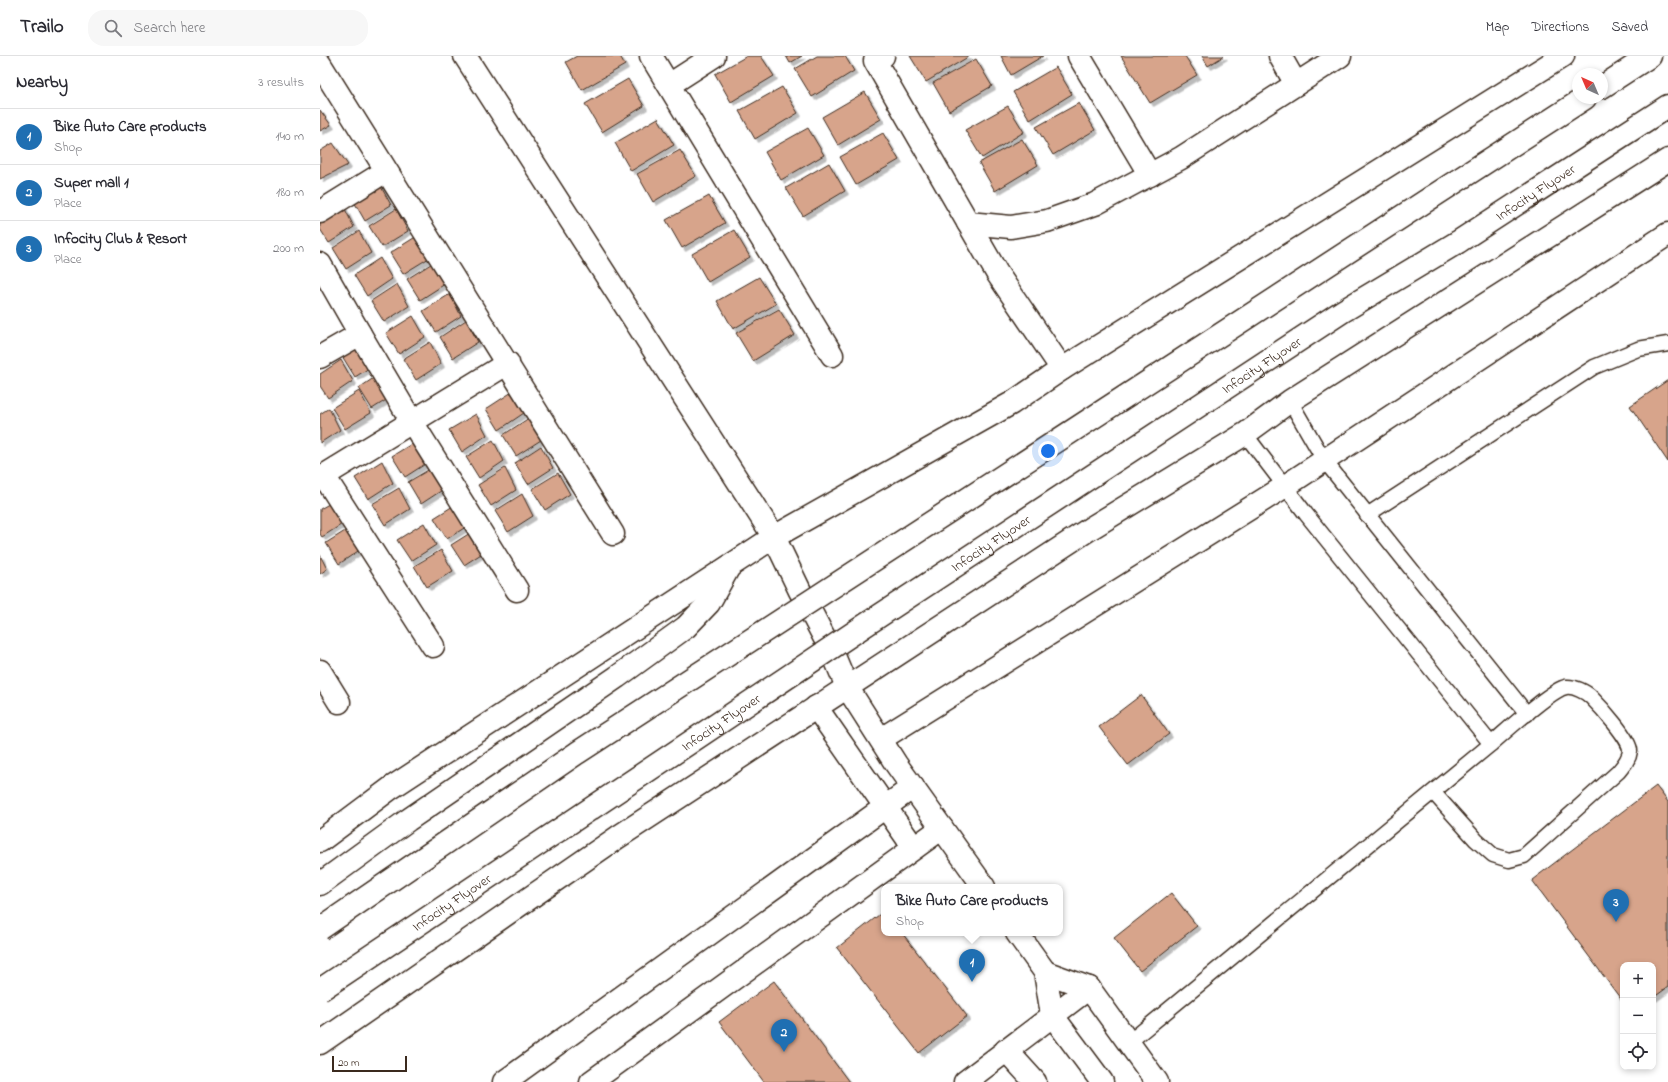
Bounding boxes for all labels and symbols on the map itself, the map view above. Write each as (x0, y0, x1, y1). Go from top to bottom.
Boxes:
north arrow (1572, 68, 1608, 104)
street label: Infocity Flyover (1492, 159, 1581, 227)
street label: Infocity Flyover (1218, 332, 1307, 400)
your location (1038, 441, 1058, 461)
street label: Infocity Flyover (947, 510, 1036, 578)
street label: Infocity Flyover (678, 689, 766, 757)
street label: Infocity Flyover (408, 869, 496, 937)
pin: 3 (1603, 889, 1629, 922)
pin: 1 (959, 949, 985, 982)
pin: 2 (771, 1019, 797, 1052)
scale bar (332, 1054, 407, 1073)

